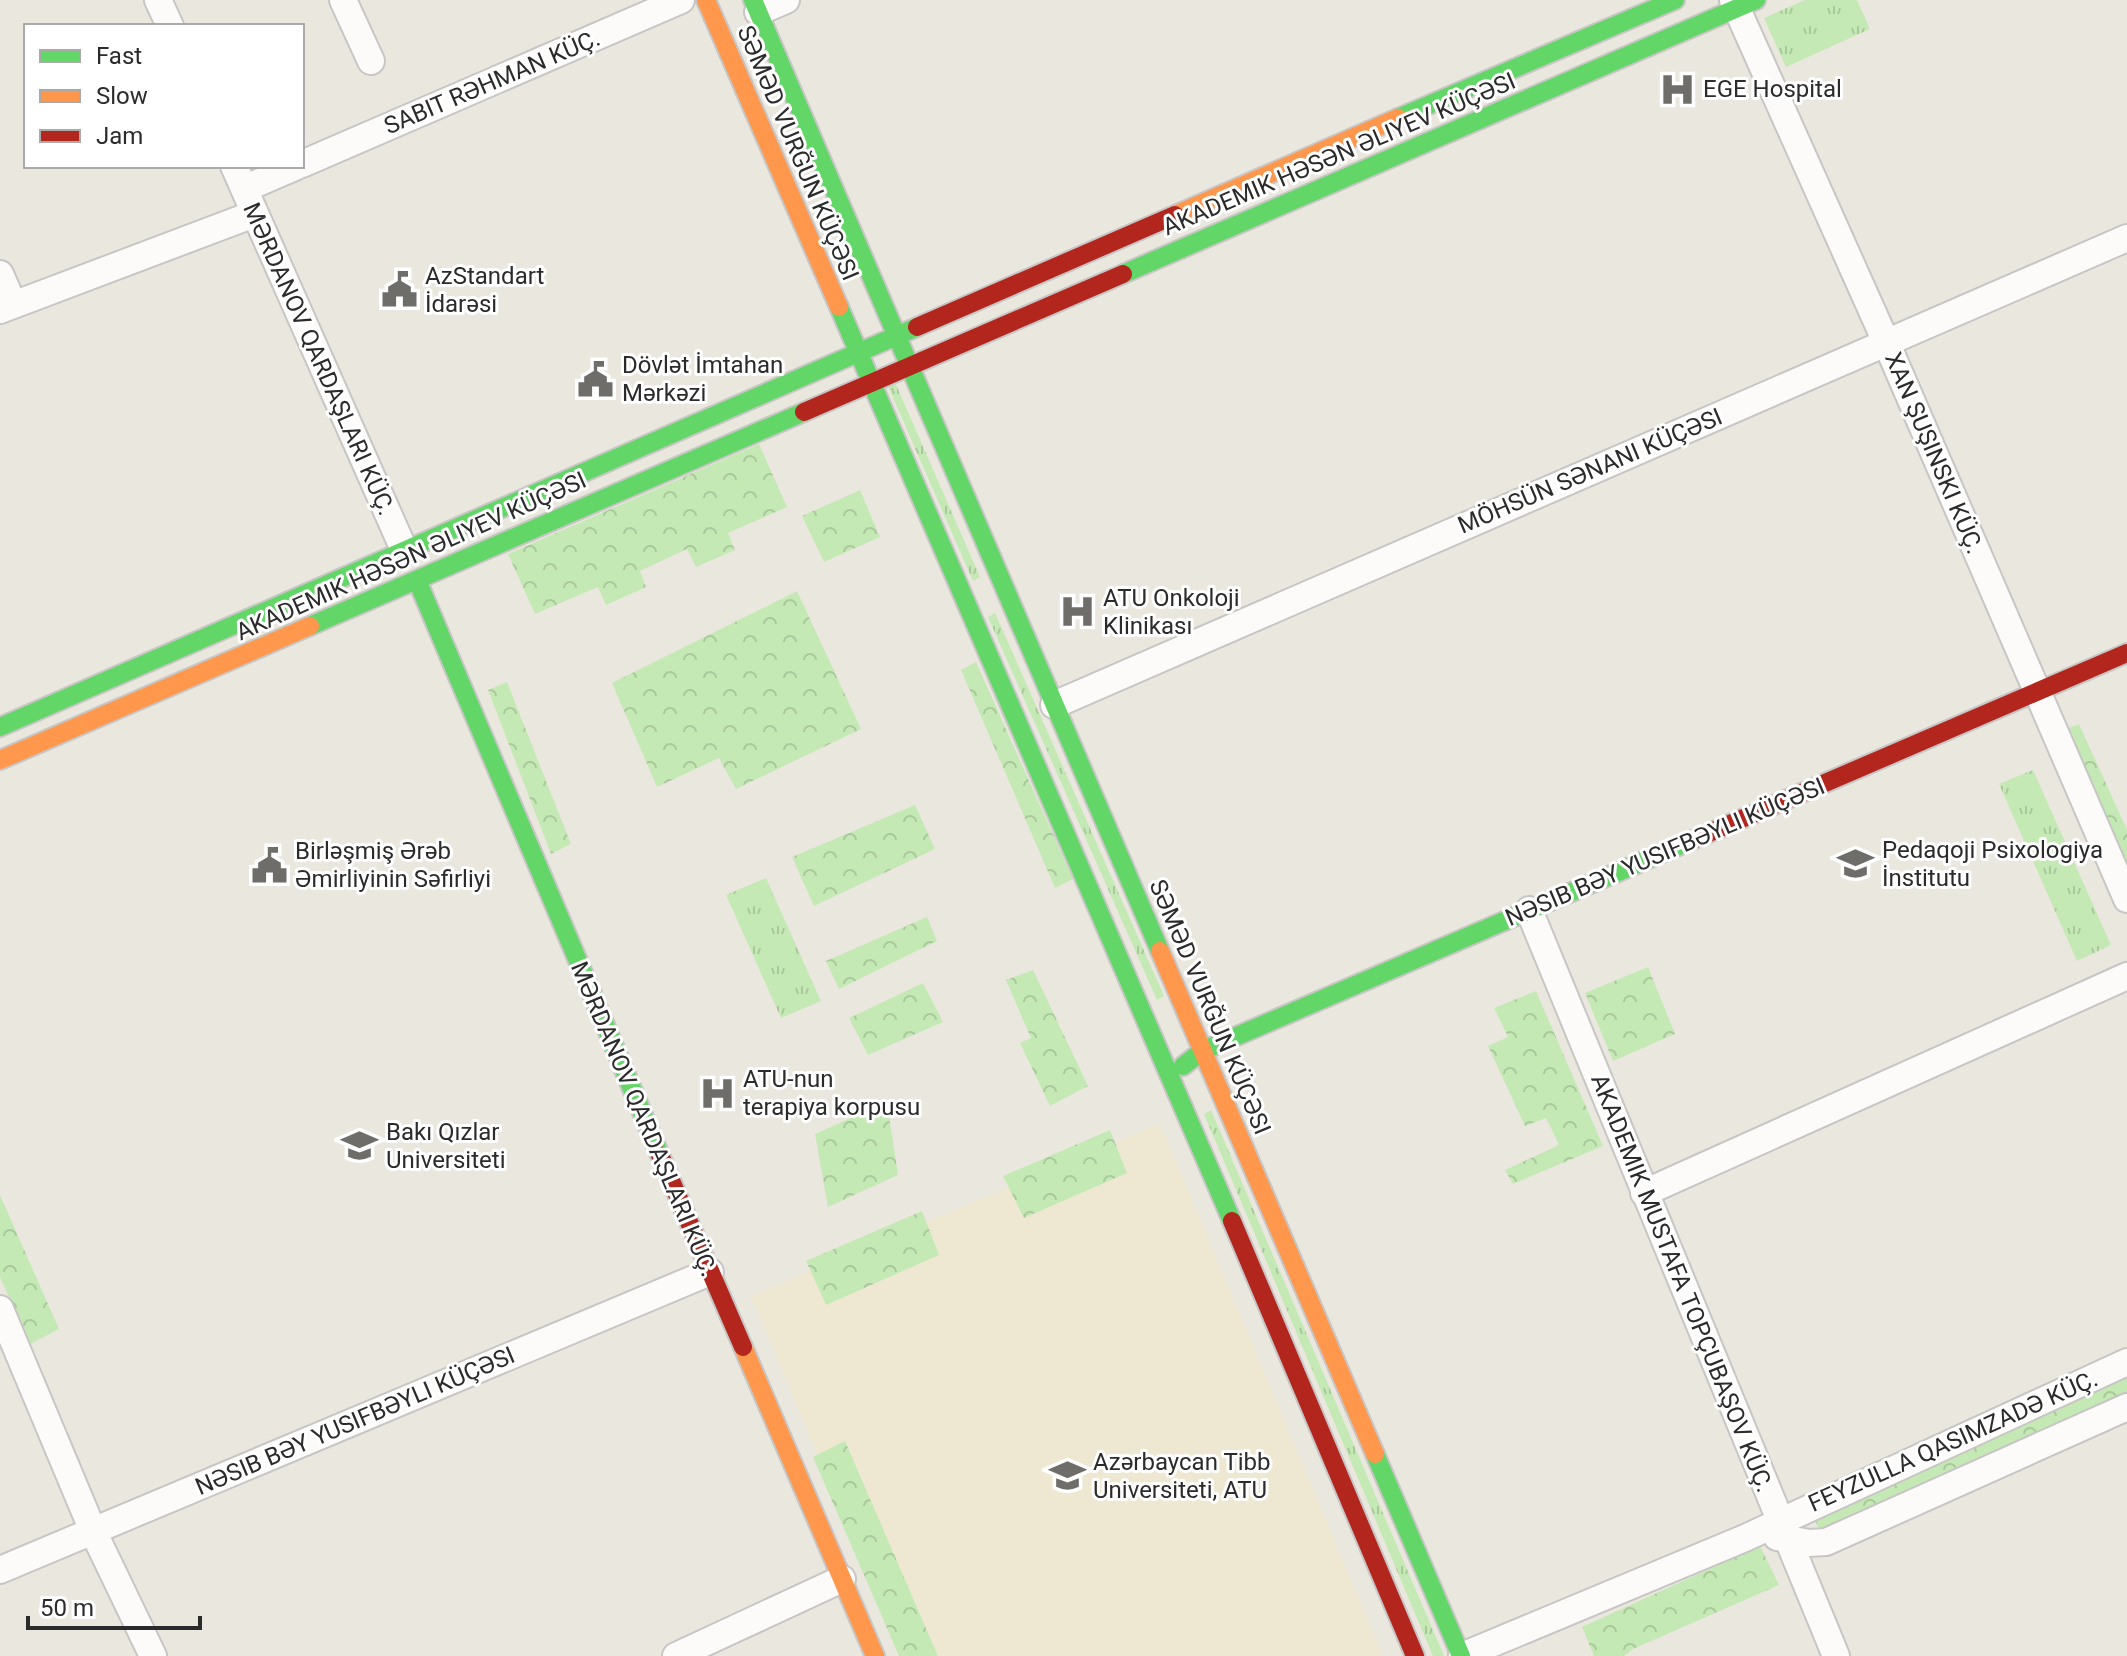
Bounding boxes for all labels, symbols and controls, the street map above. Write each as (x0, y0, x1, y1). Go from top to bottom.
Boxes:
street label: SƏMƏD VURĞUN KÜÇƏSI (732, 21, 864, 285)
legend (24, 24, 304, 168)
street label: SABIT RƏHMAN KÜÇ. (380, 24, 604, 140)
text: Fast (96, 42, 142, 70)
street label: AKADEMIK HƏSƏN ƏLIYEV KÜÇƏSI (1158, 67, 1520, 241)
hospital icon: EGE Hospital (1658, 70, 1696, 108)
place label: EGE Hospital (1703, 75, 1842, 103)
text: Slow (96, 82, 148, 110)
text: Jam (96, 122, 143, 150)
street label: MƏRDANOV QARDAŞLARI KÜÇ. (237, 198, 401, 520)
place label: AzStandart İdarəsi (425, 262, 544, 318)
public building icon: AzStandart İdarəsi (380, 271, 418, 309)
street label: XAN ŞUŞINSKI KÜÇ. (1879, 348, 1989, 558)
place label: Dövlət İmtahan Mərkəzi (622, 351, 783, 407)
public building icon: Dövlət İmtahan Mərkəzi (577, 360, 615, 398)
street label: MÖHSÜN SƏNANI KÜÇƏSI (1454, 403, 1726, 539)
street label: AKADEMIK HƏSƏN ƏLIYEV KÜÇƏSI (232, 466, 590, 646)
place label: ATU Onkoloji Klinikası (1103, 584, 1240, 640)
hospital icon: ATU Onkoloji Klinikası (1058, 593, 1096, 631)
street label: NƏSIB BƏY YUSIFBƏYLI KÜÇƏSI (1501, 772, 1829, 932)
place label: Pedaqoji Psixologiya İnstitutu (1882, 836, 2103, 892)
place label: Birləşmiş Ərəb Əmirliyinin Səfirliyi (295, 837, 491, 893)
school or university icon: Pedaqoji Psixologiya İnstitutu (1837, 845, 1875, 883)
public building icon: Birləşmiş Ərəb Əmirliyinin Səfirliyi (250, 846, 288, 884)
street label: SƏMƏD VURĞUN KÜÇƏSI (1144, 875, 1276, 1139)
street label: MƏRDANOV QARDAŞLARI KÜÇ. (565, 957, 723, 1281)
place label: ATU-nun terapiya korpusu (743, 1065, 920, 1121)
street label: AKADEMIK MUSTAFA TOPÇUBAŞOV KÜÇ. (1585, 1070, 1779, 1496)
hospital icon: ATU-nun terapiya korpusu (698, 1074, 736, 1112)
place label: Bakı Qızlar Universiteti (386, 1118, 505, 1174)
school or university icon: Bakı Qızlar Universiteti (341, 1127, 379, 1165)
street label: NƏSIB BƏY YUSIFBƏYLI KÜÇƏSI (191, 1341, 519, 1501)
street label: FEYZULLA QASIMZADƏ KÜÇ. (1804, 1364, 2102, 1518)
place label: Azərbaycan Tibb Universiteti, ATU (1093, 1448, 1271, 1504)
school or university icon: Azərbaycan Tibb Universiteti, ATU (1048, 1457, 1086, 1495)
scale bar (28, 1580, 200, 1630)
text: 50 m (40, 1594, 94, 1622)

